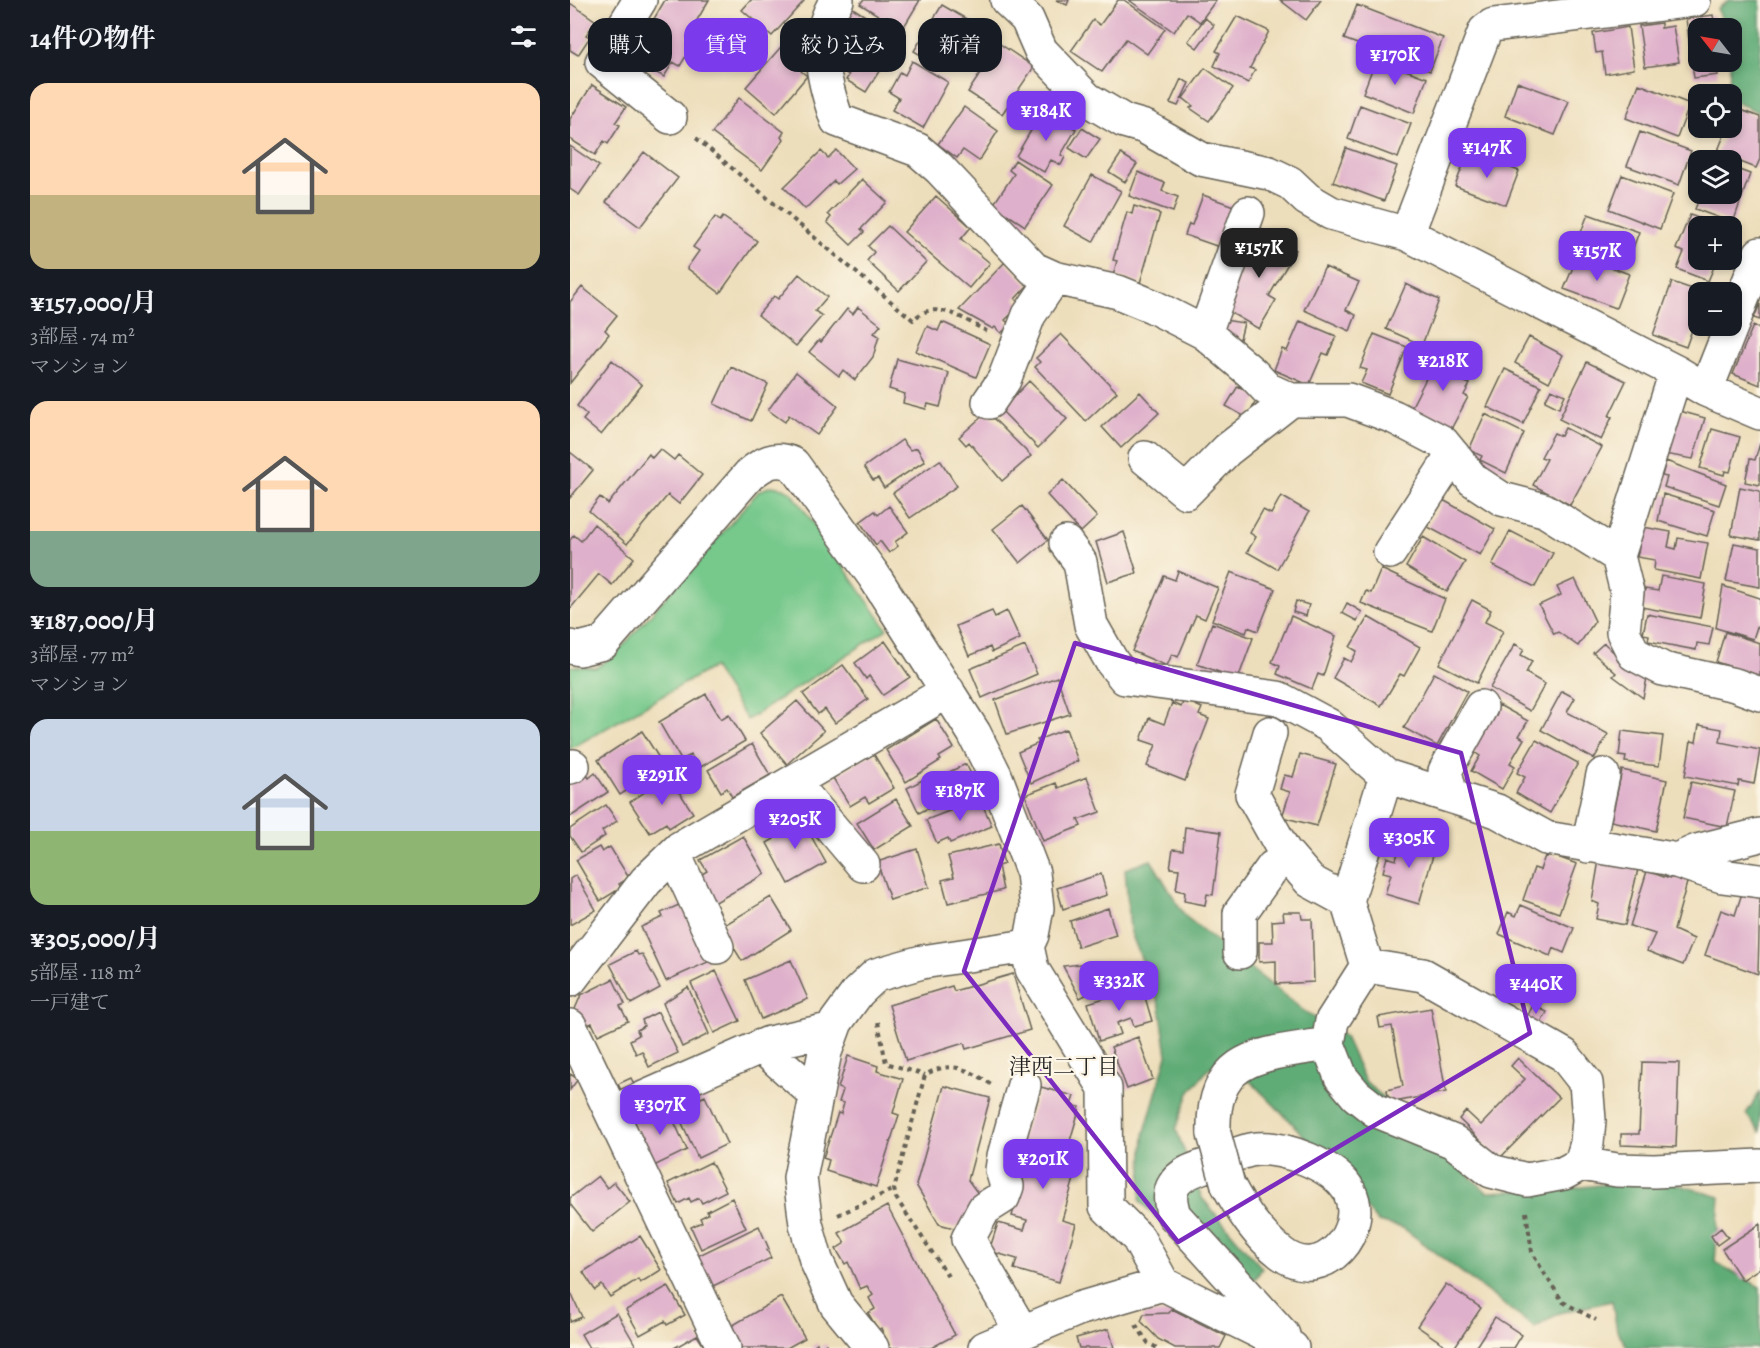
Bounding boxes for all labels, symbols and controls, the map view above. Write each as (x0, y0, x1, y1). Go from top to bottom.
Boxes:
chip: 購入 (588, 18, 672, 72)
chip: 賃貸 (684, 18, 768, 72)
chip: 絞り込み (780, 18, 906, 72)
chip: 新着 (918, 18, 1002, 72)
north arrow (1688, 18, 1742, 72)
map controls (1688, 18, 1742, 336)
icon: filters (507, 20, 540, 53)
text: 14件の物件 (30, 21, 156, 56)
pin: ¥170K (1353, 35, 1437, 86)
text: ¥170K (1370, 41, 1420, 68)
button: locate (1688, 84, 1742, 138)
pin: ¥184K (1004, 91, 1088, 142)
text: ¥184K (1021, 97, 1071, 124)
icon: home (231, 122, 339, 230)
pin: ¥147K (1445, 128, 1529, 179)
text: ¥147K (1462, 134, 1512, 161)
button: layers (1688, 150, 1742, 204)
button: + (1688, 216, 1742, 270)
pin: ¥157K (1217, 228, 1301, 279)
pin: ¥157K (1555, 231, 1639, 282)
text: ¥157K (1235, 234, 1283, 261)
text: ¥157K (1573, 237, 1621, 264)
button: − (1688, 282, 1742, 336)
text: ¥157,000/月 (30, 285, 157, 320)
text: 3部屋 · 74 m² (30, 323, 135, 350)
pin: ¥218K (1401, 341, 1485, 392)
text: ¥218K (1417, 347, 1469, 374)
text: マンション (30, 353, 129, 380)
icon: home (231, 440, 339, 548)
text: ¥187,000/月 (30, 603, 159, 638)
text: 3部屋 · 77 m² (30, 641, 134, 668)
text: マンション (30, 671, 129, 698)
pin: ¥291K (620, 755, 704, 806)
icon: home (231, 758, 339, 866)
text: ¥291K (637, 761, 687, 788)
pin: ¥187K (918, 771, 1002, 822)
text: ¥187K (935, 777, 985, 804)
pin: ¥205K (753, 799, 837, 850)
text: ¥205K (769, 805, 821, 832)
pin: ¥305K (1367, 818, 1451, 869)
text: ¥305K (1383, 824, 1435, 851)
text: ¥305,000/月 (30, 921, 161, 956)
text: 5部屋 · 118 m² (30, 959, 141, 986)
pin: ¥332K (1077, 961, 1161, 1012)
pin: ¥440K (1494, 964, 1578, 1015)
text: ¥332K (1093, 967, 1145, 994)
text: ¥440K (1509, 970, 1563, 997)
text: 一戸建て (30, 989, 110, 1016)
district label: 津西二丁目 (1009, 1052, 1119, 1082)
pin: ¥307K (618, 1085, 702, 1136)
text: ¥307K (634, 1091, 686, 1118)
pin: ¥201K (1001, 1139, 1085, 1190)
text: ¥201K (1017, 1145, 1069, 1172)

